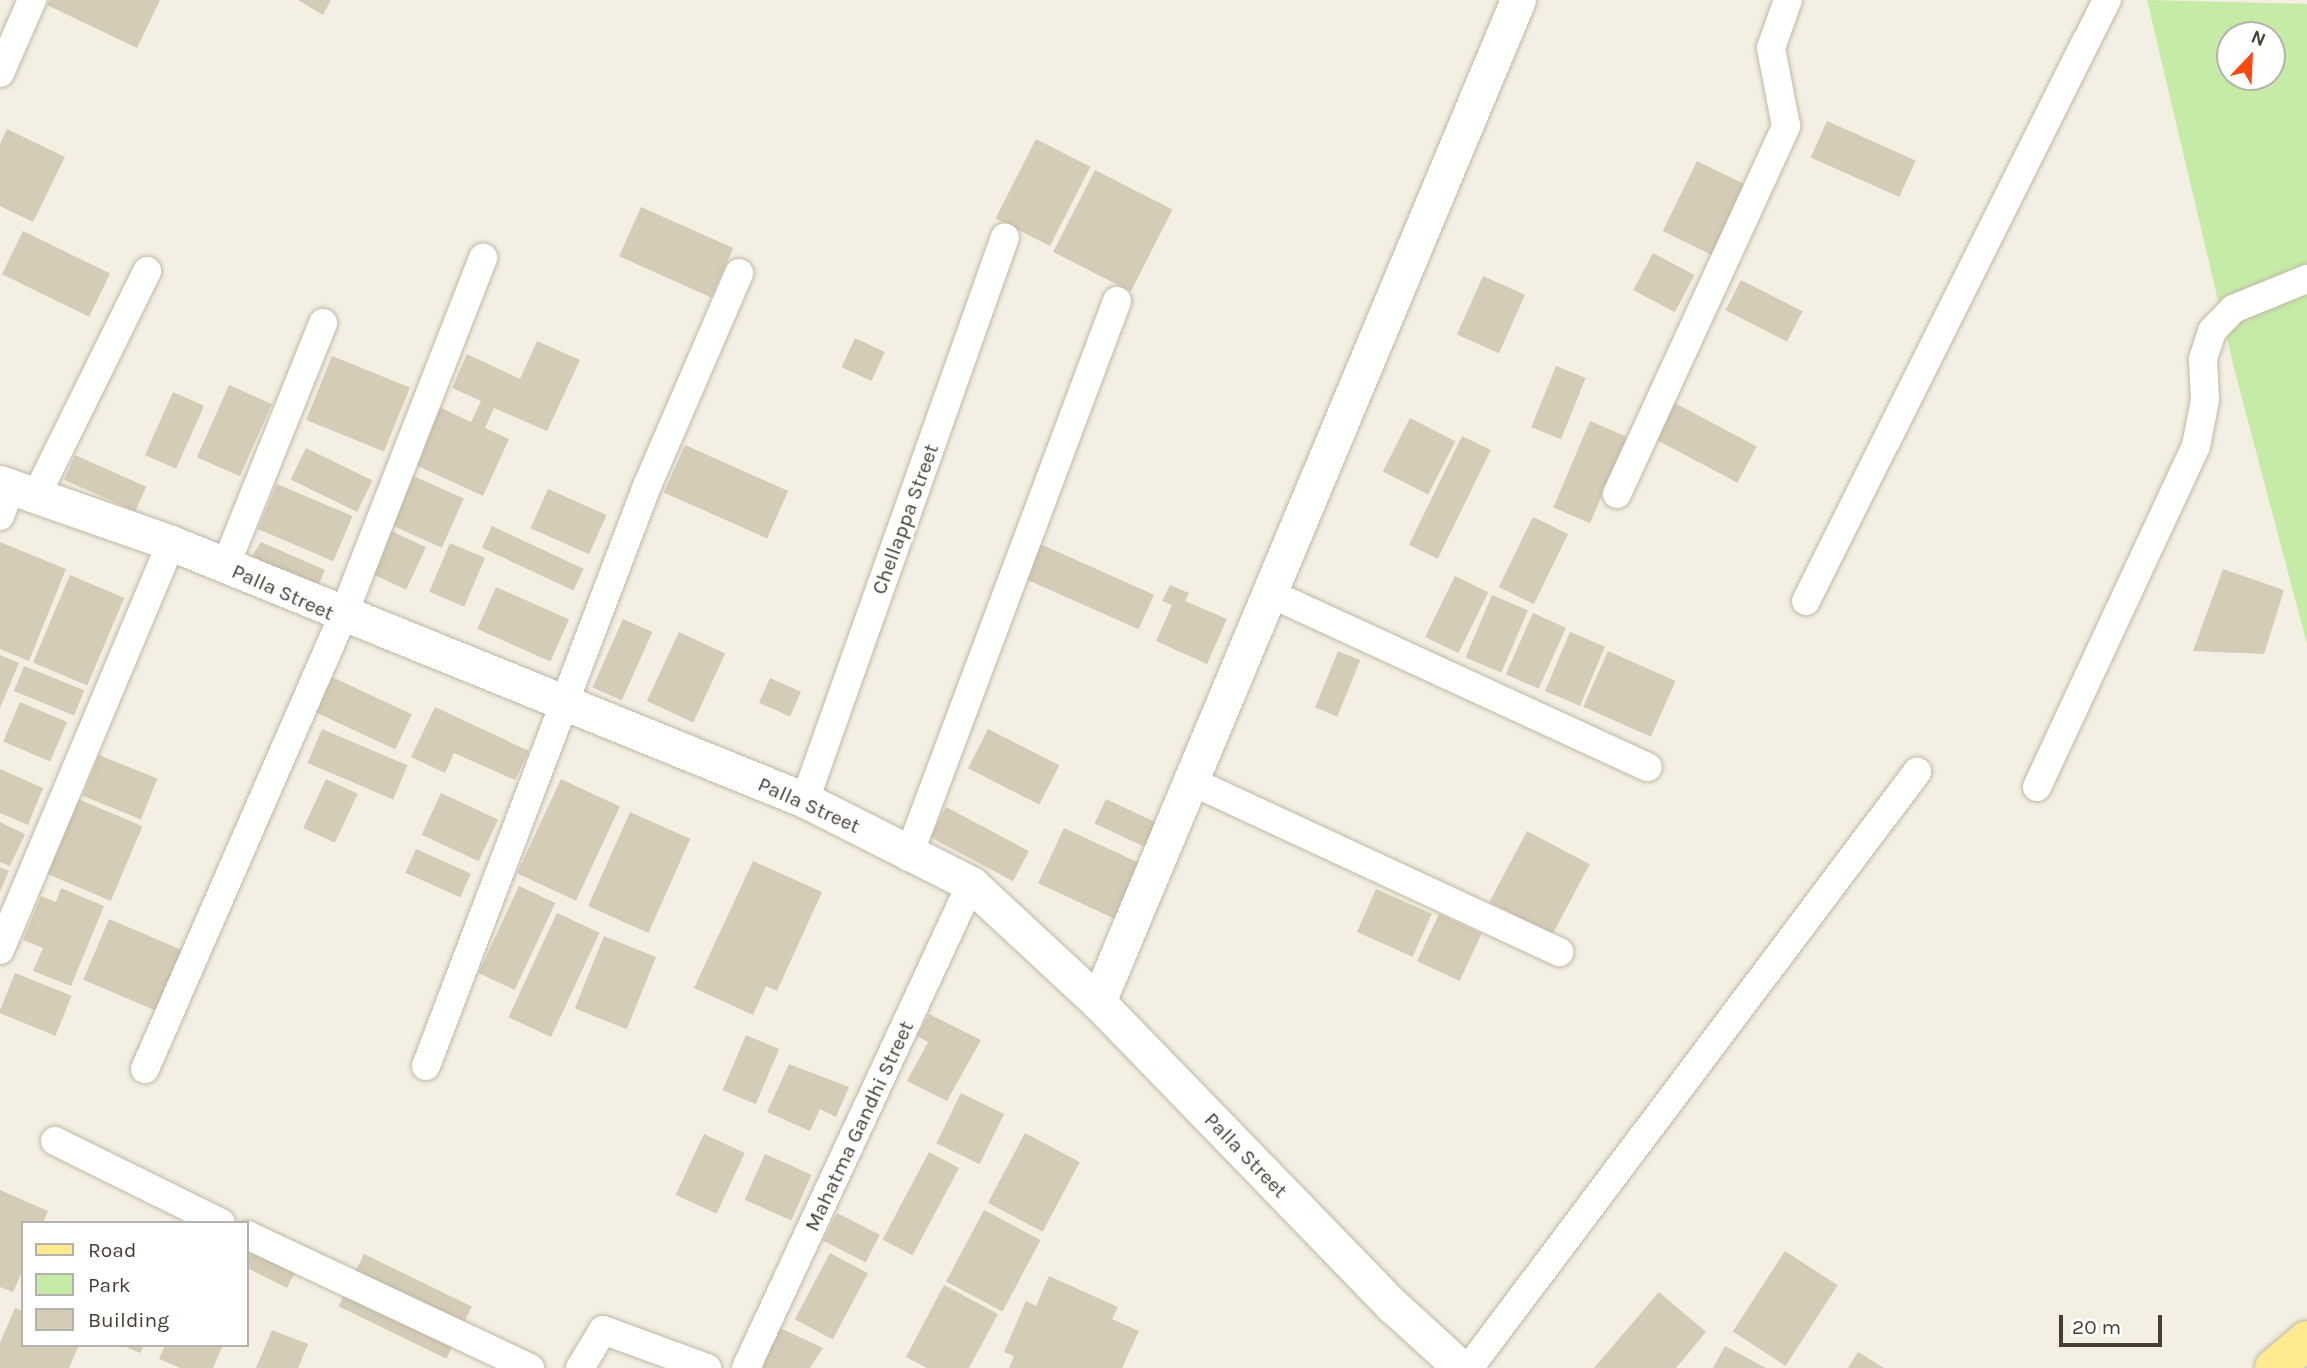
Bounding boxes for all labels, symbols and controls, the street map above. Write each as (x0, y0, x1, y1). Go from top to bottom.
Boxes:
north arrow (2216, 21, 2286, 91)
text: N (2248, 26, 2269, 51)
street label: Chellappa Street (866, 440, 944, 598)
street label: Palla Street (228, 558, 338, 626)
street label: Palla Street (754, 771, 864, 839)
street label: Mahatma Gandhi Street (799, 1017, 919, 1235)
street label: Palla Street (1199, 1107, 1293, 1203)
legend (21, 1221, 248, 1347)
text: Road (88, 1238, 136, 1262)
text: Park (88, 1273, 131, 1297)
scale bar (2062, 1302, 2165, 1346)
text: Building (88, 1308, 169, 1332)
text: 20 m (2072, 1315, 2121, 1339)

